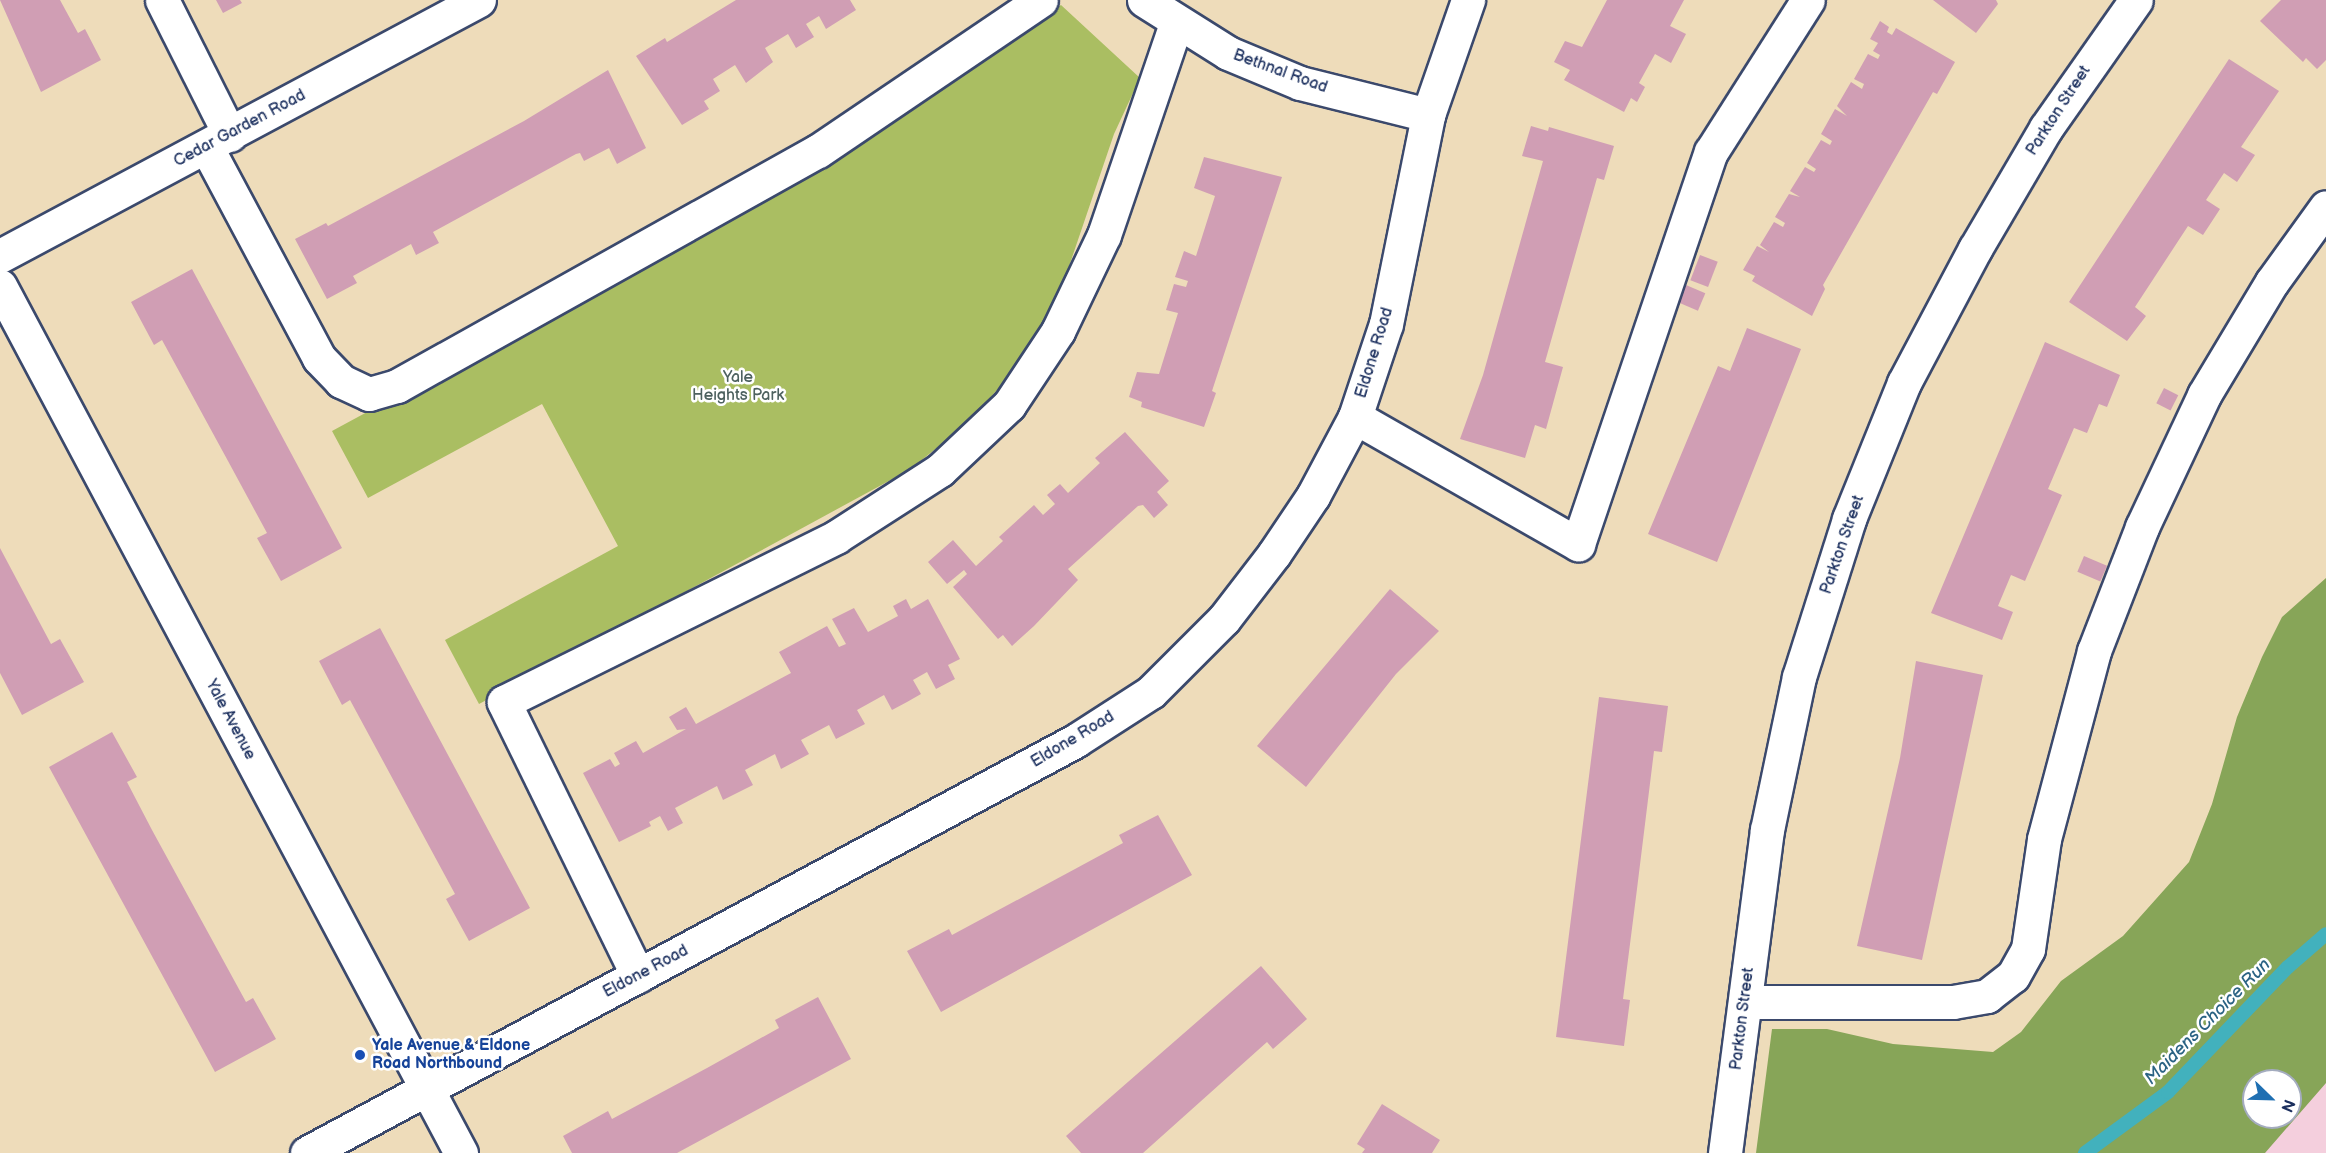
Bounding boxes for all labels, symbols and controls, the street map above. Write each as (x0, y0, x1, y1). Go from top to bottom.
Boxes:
street label: Bethnal Road (1230, 46, 1330, 98)
street label: Parkton Street (2023, 62, 2095, 160)
street label: Cedar Garden Road (171, 86, 309, 172)
street label: Eldone Road (1352, 305, 1398, 401)
park label: Yale Heights Park (692, 368, 784, 406)
street label: Parkton Street (1817, 493, 1869, 597)
street label: Yale Avenue (201, 677, 259, 763)
street label: Eldone Road (1028, 708, 1118, 772)
street label: Eldone Road (600, 942, 692, 1002)
water label: Maidens Choice Run (2141, 955, 2275, 1089)
street label: Parkton Street (1727, 967, 1759, 1071)
place label: Yale Avenue & Eldone Road Northbound (372, 1036, 530, 1074)
marker: Yale Avenue & Eldone Road Northbound (353, 1048, 367, 1062)
north arrow (2242, 1069, 2302, 1129)
text: N (2276, 1096, 2298, 1115)

